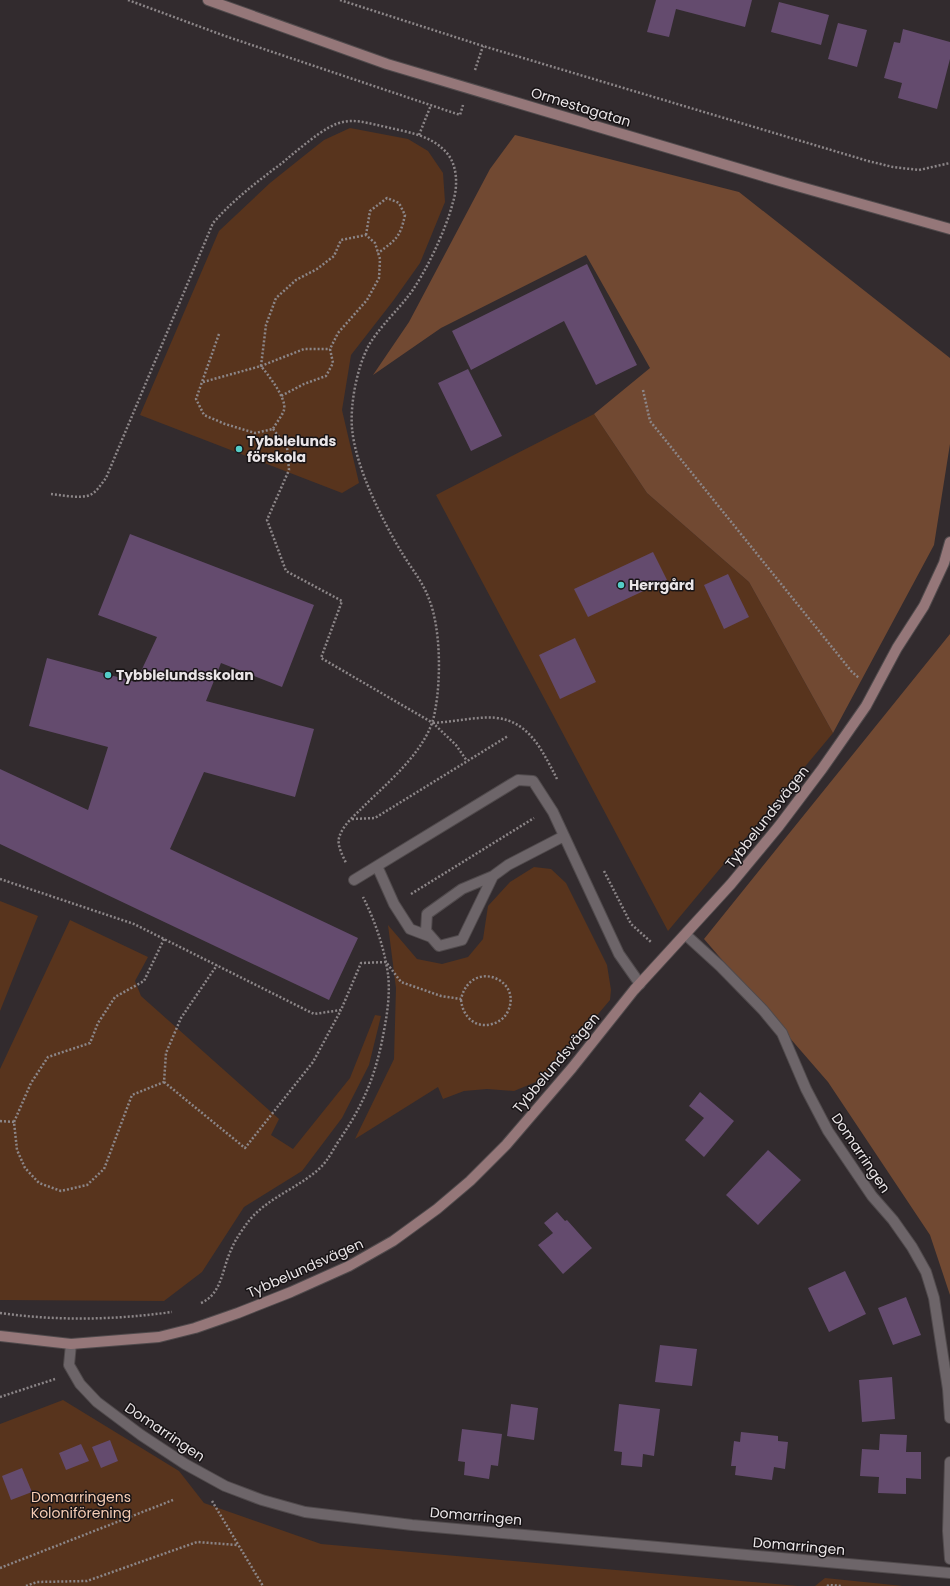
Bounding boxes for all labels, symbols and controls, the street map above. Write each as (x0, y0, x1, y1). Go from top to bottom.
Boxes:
street label: Ormestagatan (529, 82, 633, 132)
place label: Tybblelunds förskola (247, 431, 336, 467)
marker: Tybblelunds förskola (234, 444, 244, 454)
place label: Herrgård (629, 575, 694, 595)
marker: Herrgård (616, 580, 626, 590)
place label: Tybblelundsskolan (116, 665, 254, 685)
marker: Tybblelundsskolan (103, 670, 113, 680)
street label: Tybbelundsvägen (720, 761, 814, 873)
street label: Tybbelundsvägen (508, 1008, 604, 1118)
street label: Domarringen (827, 1109, 895, 1197)
street label: Tybbelundsvägen (244, 1233, 366, 1303)
street label: Domarringen (121, 1398, 209, 1466)
park label: Domarringens Koloniförening (31, 1487, 131, 1523)
street label: Domarringen (429, 1502, 523, 1530)
street label: Domarringen (752, 1532, 846, 1560)

